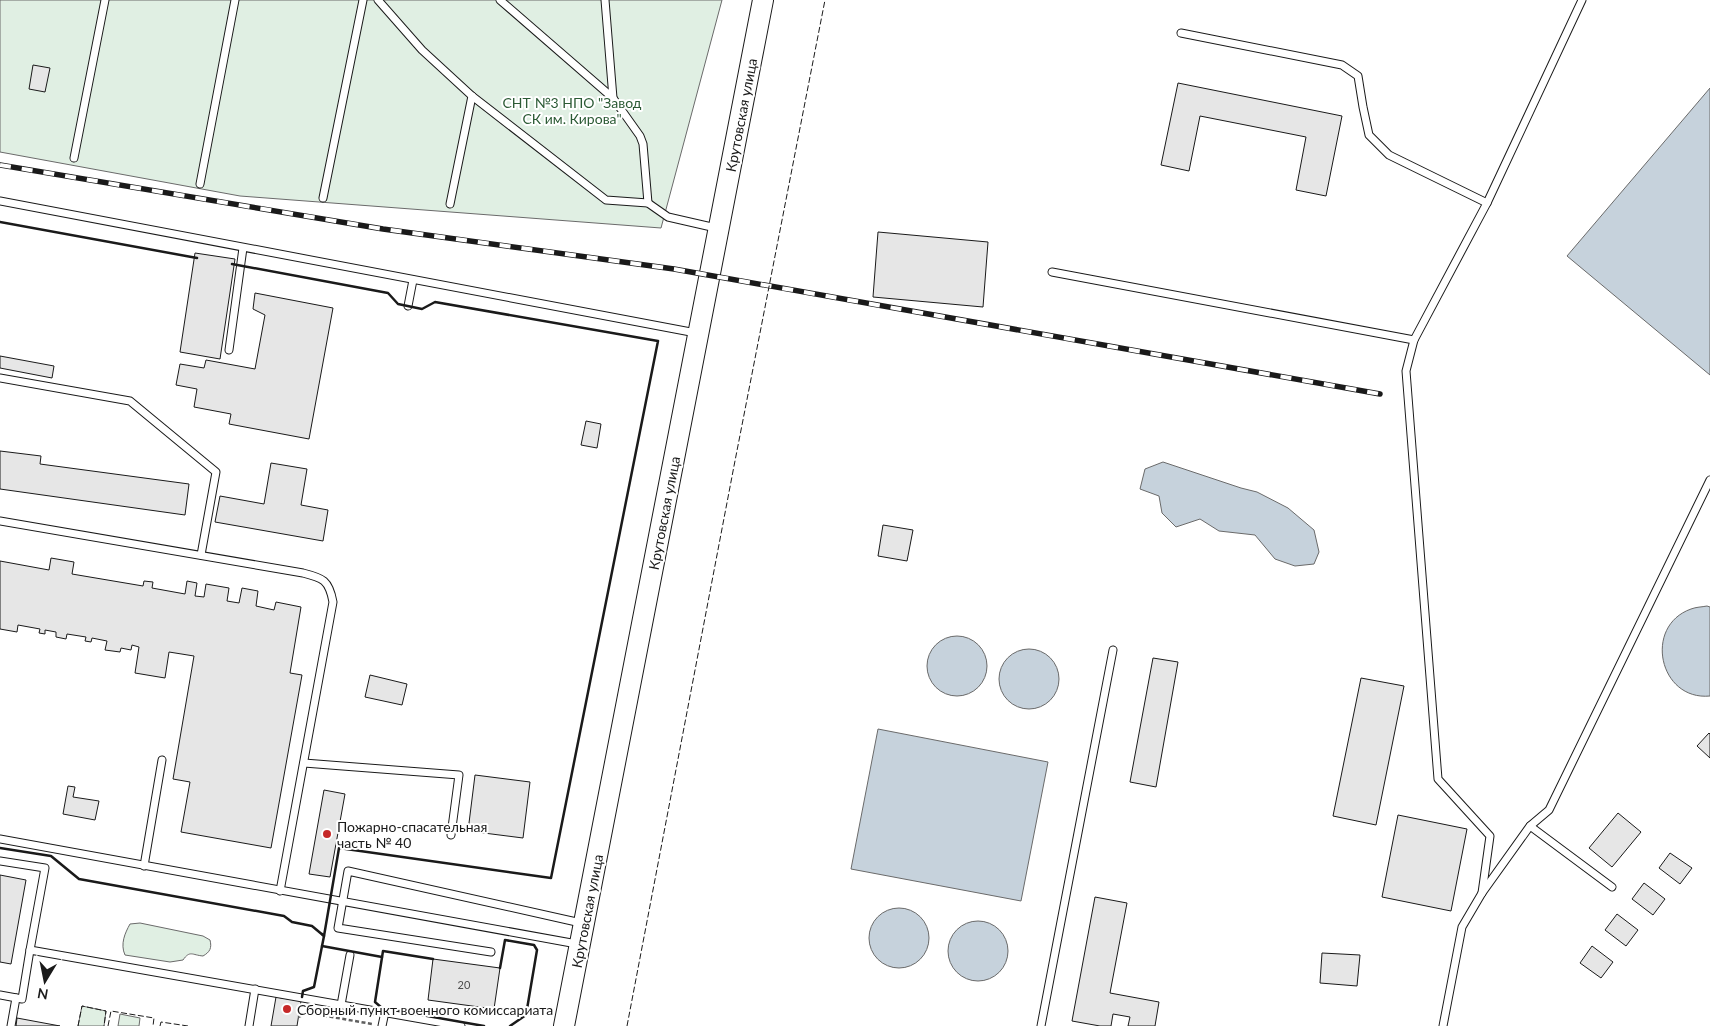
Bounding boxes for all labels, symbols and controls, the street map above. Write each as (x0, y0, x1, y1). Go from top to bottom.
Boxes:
street label: Крутовская улица (722, 57, 760, 173)
park label: СНТ №3 НПО "Завод СК им. Кирова" (503, 94, 642, 127)
street label: Крутовская улица (645, 455, 683, 571)
place label: Пожарно-спасательная часть № 40 (337, 818, 487, 851)
marker: Пожарно-спасательная часть № 40 (321, 828, 333, 840)
street label: Крутовская улица (568, 853, 606, 969)
north arrow (20, 956, 70, 1006)
house number: 20 (458, 978, 471, 991)
text: N (36, 985, 49, 1004)
place label: Сборный пункт военного комиссариата (297, 1001, 553, 1018)
marker: Сборный пункт военного комиссариата (281, 1003, 293, 1015)

